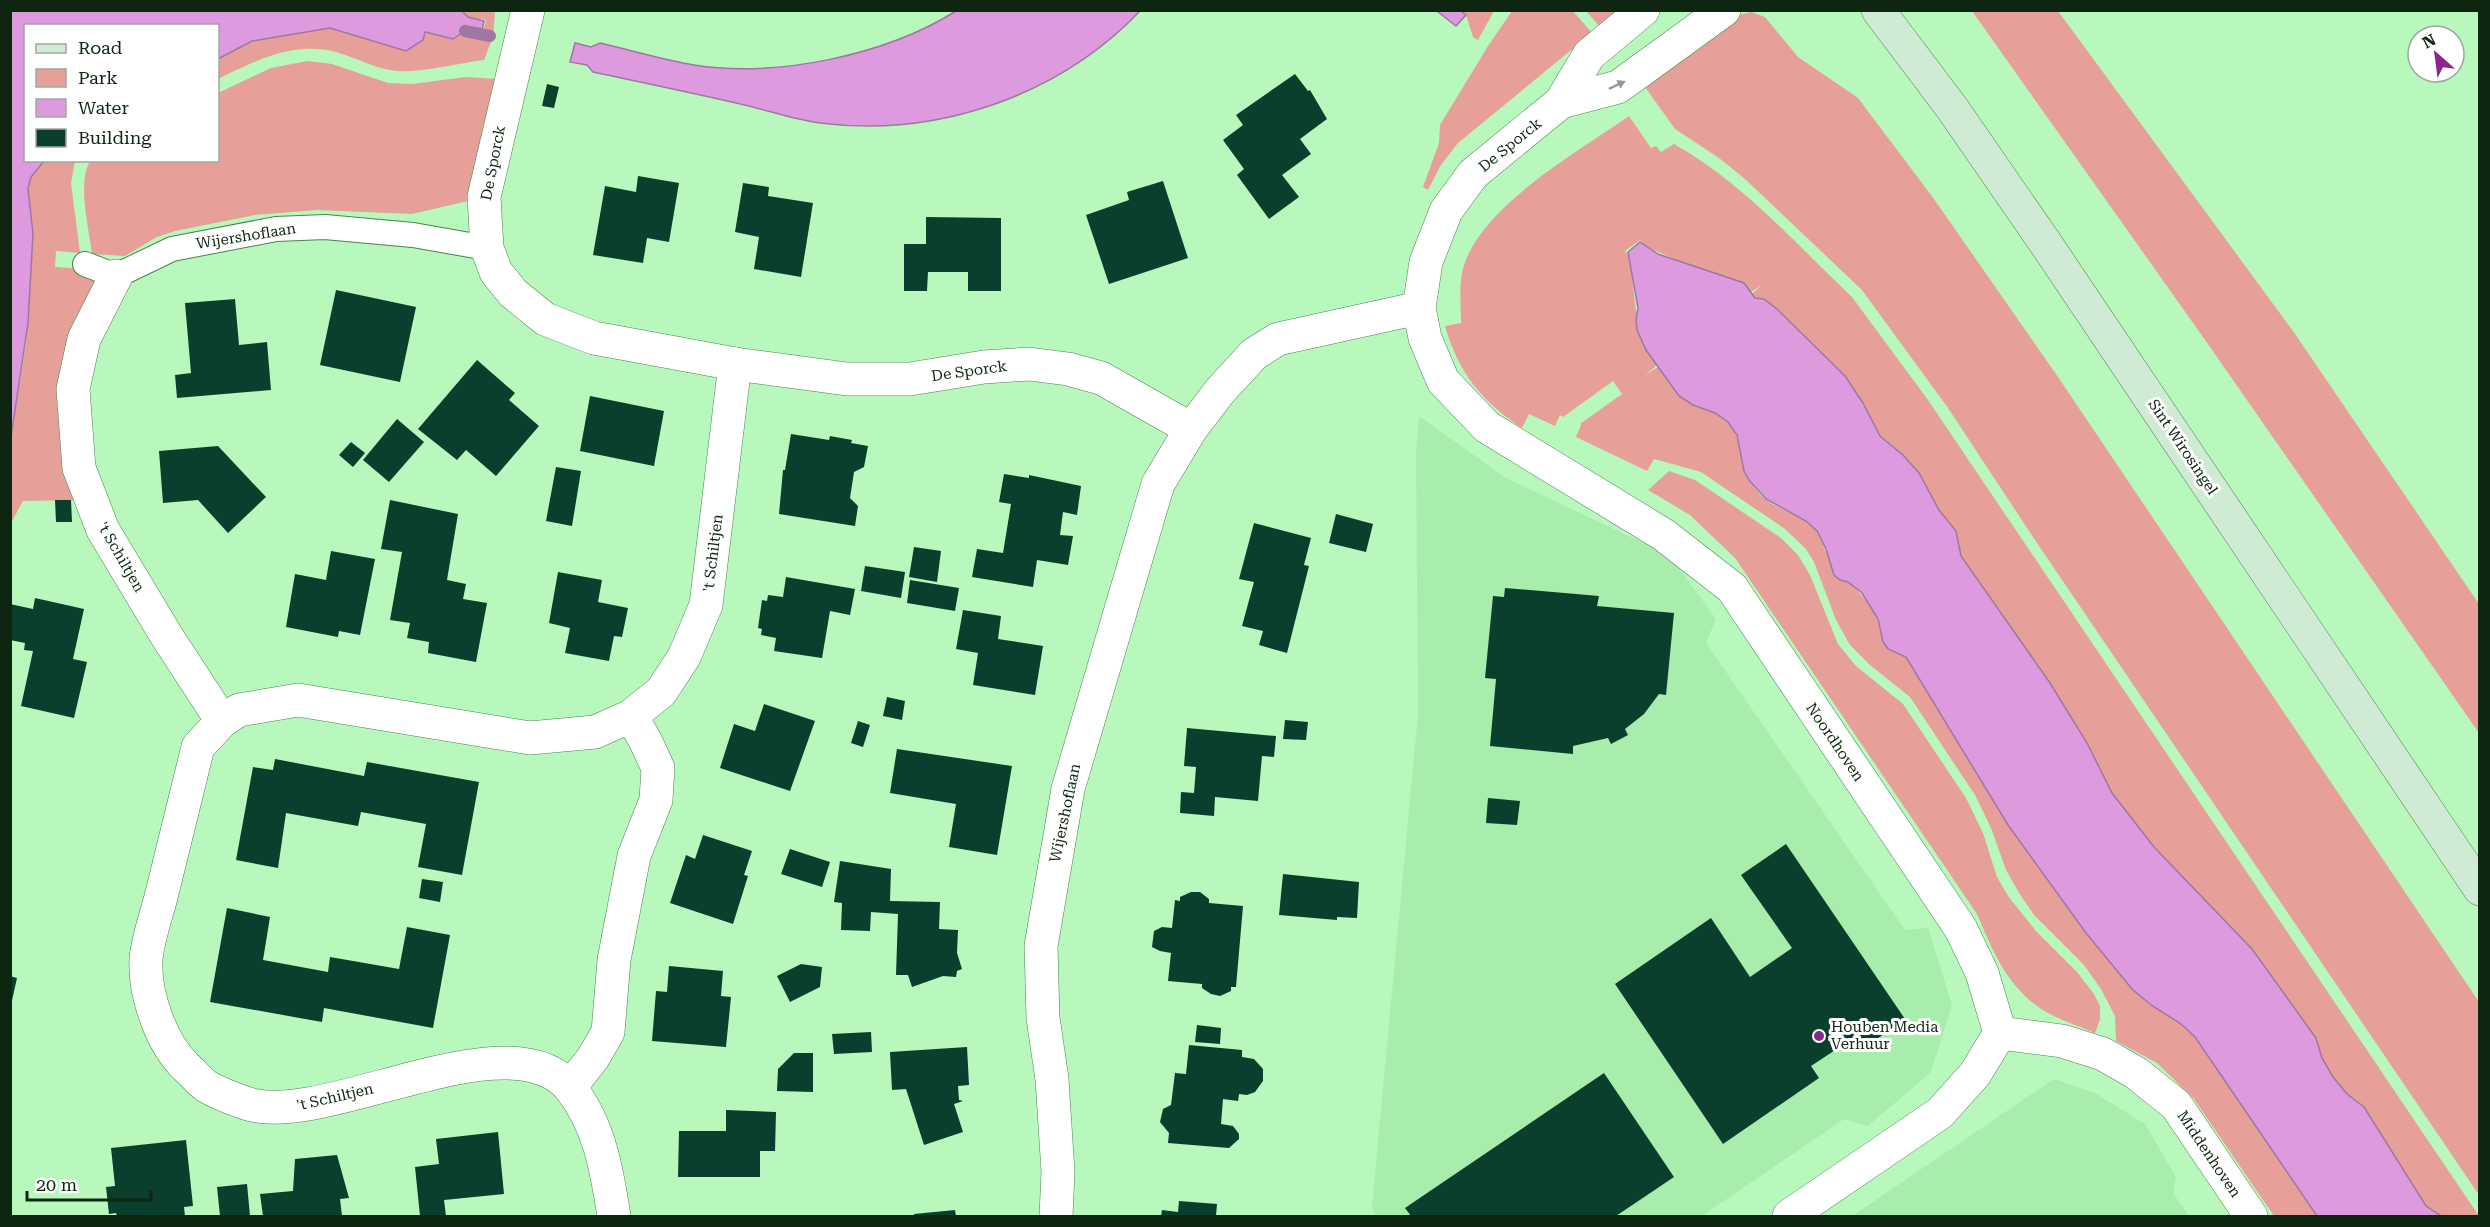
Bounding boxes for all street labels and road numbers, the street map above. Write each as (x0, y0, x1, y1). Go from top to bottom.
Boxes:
street label: De Sporck (1475, 114, 1546, 176)
street label: De Sporck (477, 124, 509, 202)
street label: Wijershoflaan (195, 219, 297, 253)
street label: De Sporck (930, 357, 1008, 385)
street label: Sint Wirosingel (2145, 396, 2222, 498)
street label: 't Schiltjen (699, 513, 727, 593)
street label: 't Schiltjen (94, 519, 149, 596)
street label: Noordhoven (1802, 699, 1868, 785)
street label: Wijershoflaan (1046, 762, 1084, 864)
street label: 't Schiltjen (295, 1079, 375, 1115)
street label: Middenhoven (2173, 1107, 2245, 1201)

